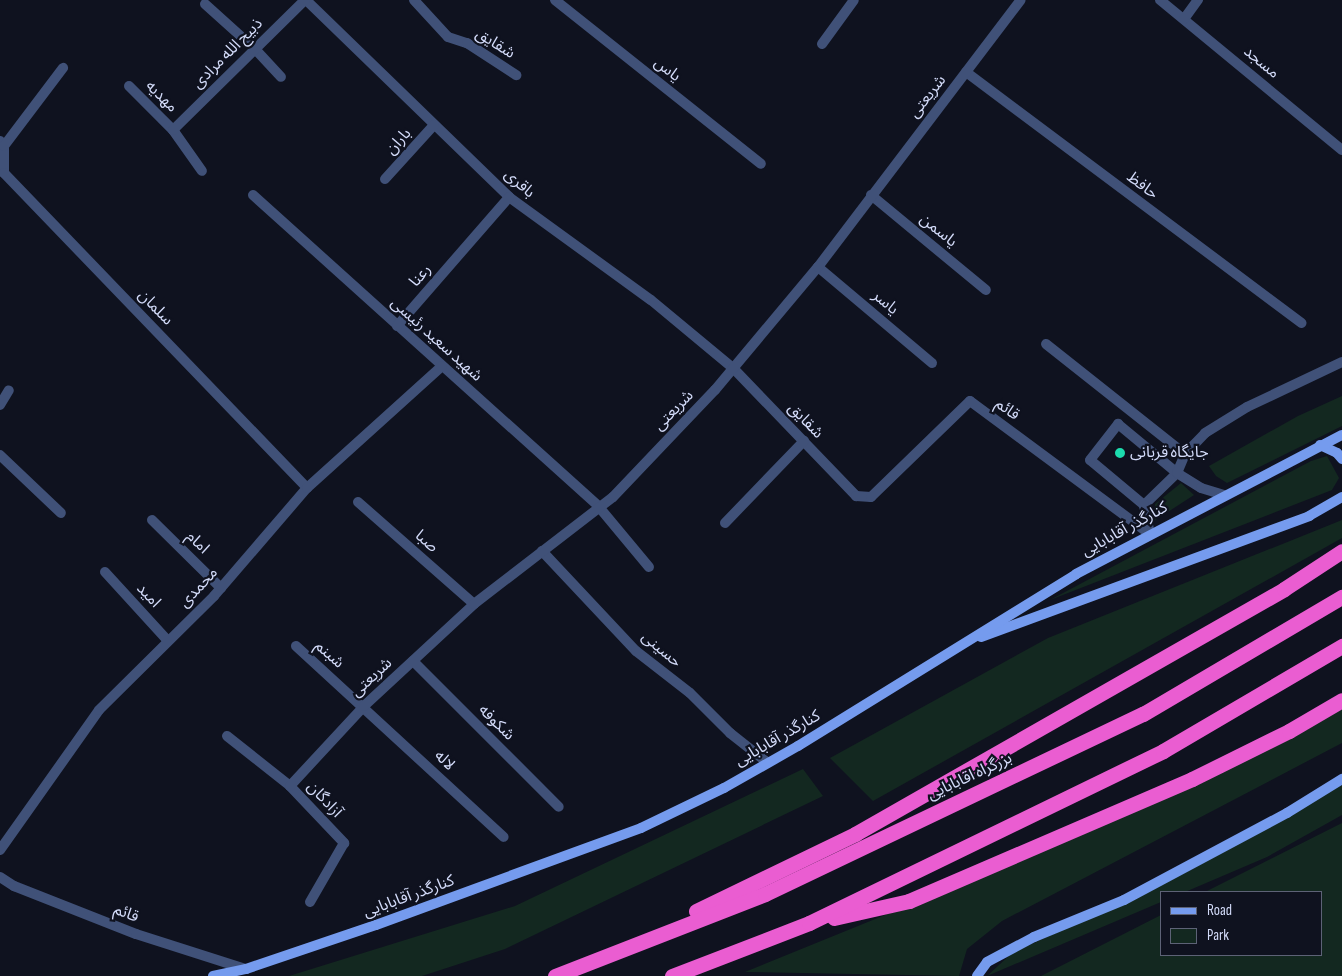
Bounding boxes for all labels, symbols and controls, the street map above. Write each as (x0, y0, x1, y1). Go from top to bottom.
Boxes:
street label: ذبیح الله مرادی (189, 15, 267, 93)
street label: شقایق (472, 25, 518, 63)
street label: مسجد (1239, 43, 1283, 83)
street label: یاس (650, 54, 684, 86)
street label: شریعتی (905, 72, 951, 122)
street label: مهدیه (141, 77, 181, 117)
street label: باران (382, 125, 416, 159)
street label: باقری (500, 165, 538, 203)
street label: حافظ (1122, 168, 1162, 204)
street label: یاسمن (915, 210, 961, 252)
street label: رعنا (406, 261, 436, 291)
street label: سلمان (133, 286, 177, 330)
street label: یاسر (868, 287, 902, 319)
street label: شهید سعید رئیسی (386, 294, 486, 386)
street label: شریعتی (650, 387, 698, 435)
street label: قائم (991, 395, 1023, 425)
street label: شقایق (783, 399, 827, 443)
place label: جایگاه قربانی (1130, 443, 1209, 463)
marker: جایگاه قربانی (1114, 447, 1126, 459)
street label: کنارگذر آقابابایی (1079, 498, 1171, 562)
street label: صبا (410, 527, 442, 557)
street label: امام (181, 528, 213, 558)
street label: محمدی (175, 564, 223, 612)
street label: امید (132, 580, 164, 612)
street label: حسینی (637, 628, 685, 672)
street label: شبنم (310, 637, 348, 673)
street label: شریعتی (347, 654, 397, 702)
street label: شکوفه (474, 701, 518, 745)
street label: کنارگذر آقابابایی (732, 707, 824, 771)
street label: لاله (430, 747, 458, 775)
street label: بزرگراه اقابابایی (925, 749, 1015, 805)
street label: آزادگان (302, 778, 346, 822)
street label: کنارگذر آقابابایی (361, 872, 457, 922)
legend (1160, 891, 1322, 956)
street label: قائم (111, 901, 141, 927)
text: Road (1207, 901, 1232, 920)
text: Park (1207, 926, 1229, 945)

